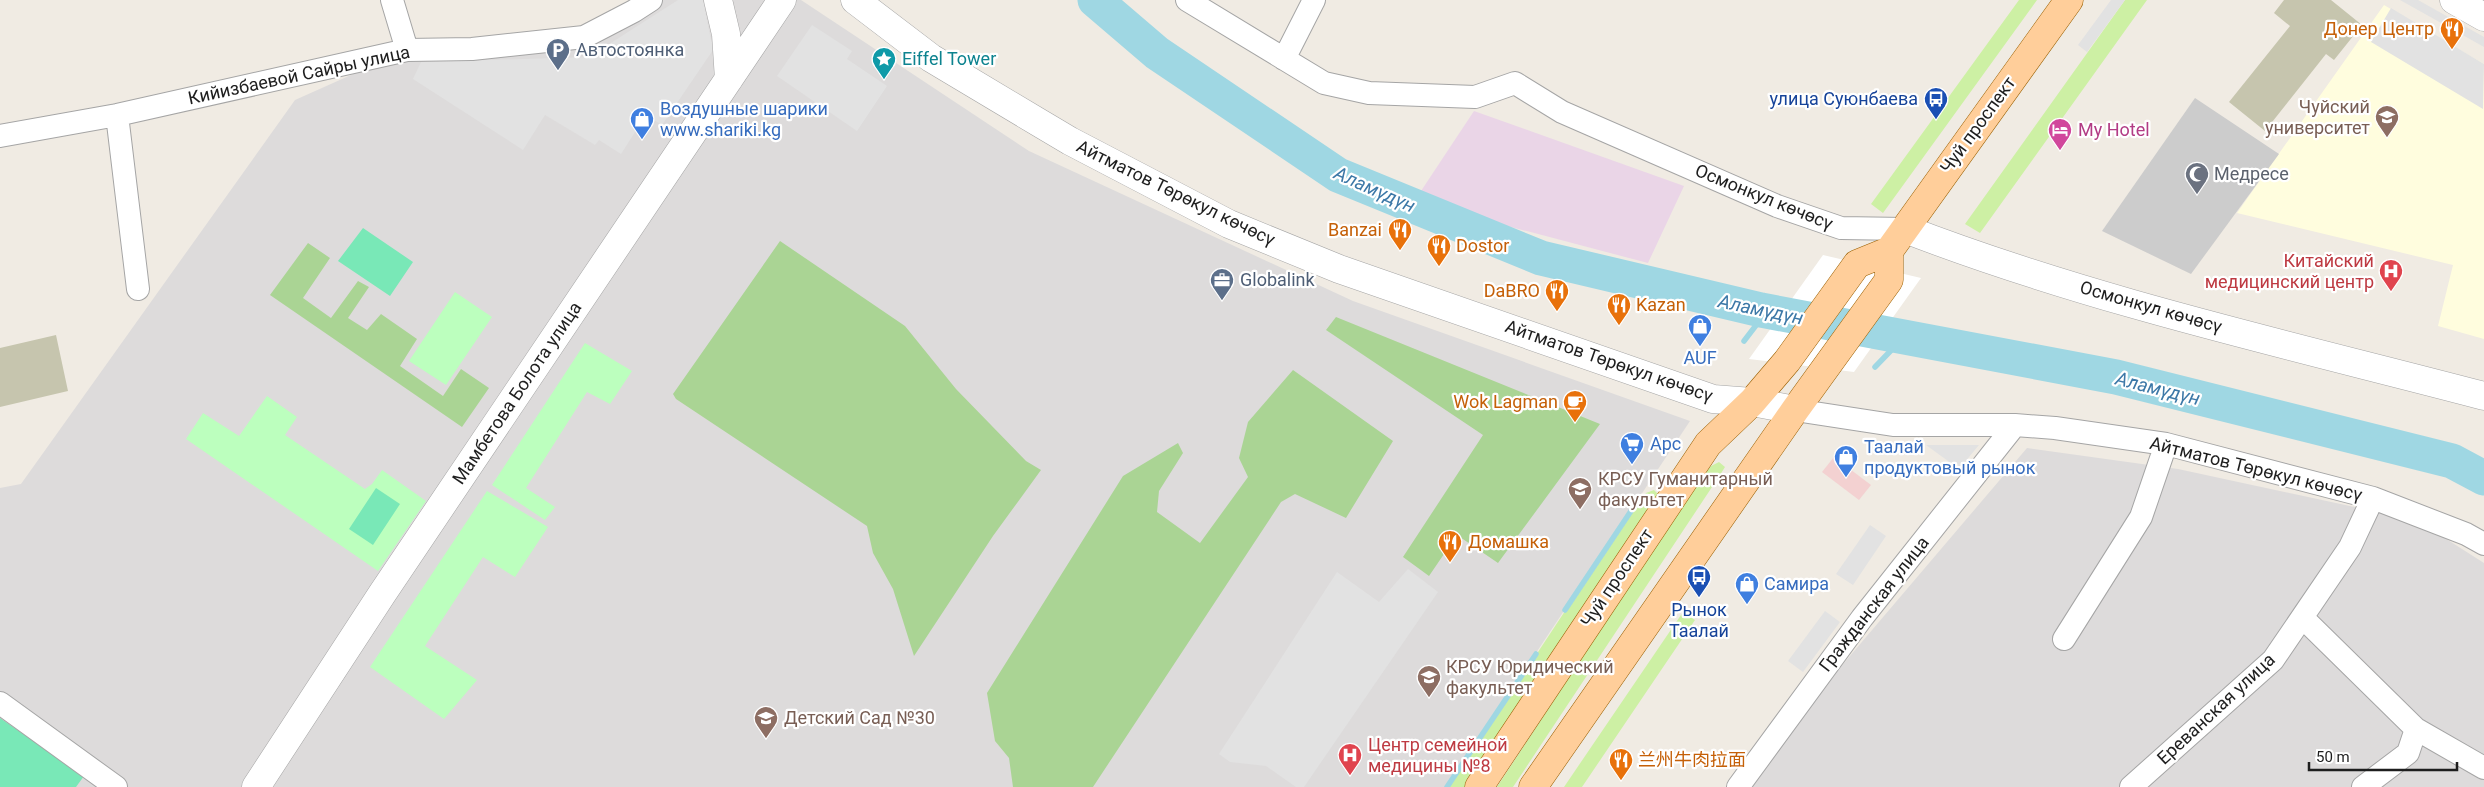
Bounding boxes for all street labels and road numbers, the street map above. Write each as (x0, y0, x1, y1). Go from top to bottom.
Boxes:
street label: Кийизбаевой Сайры улица (186, 41, 412, 108)
street label: Чуй проспект (1936, 72, 2020, 177)
street label: Айтматов Төрөкул көчөсү (1074, 135, 1279, 250)
street label: Осмонкул көчөсү (1692, 159, 1836, 234)
street label: Осмонкул көчөсү (2078, 276, 2225, 337)
street label: Мамбетова Болота улица (448, 298, 586, 488)
street label: Айтматов Төрөкул көчөсү (1503, 315, 1716, 406)
street label: Айтматов Төрөкул көчөсү (2148, 432, 2365, 505)
street label: Чуй проспект (1576, 524, 1657, 631)
street label: Гражданская улица (1814, 532, 1933, 675)
street label: Ереванская улица (2153, 649, 2279, 769)

